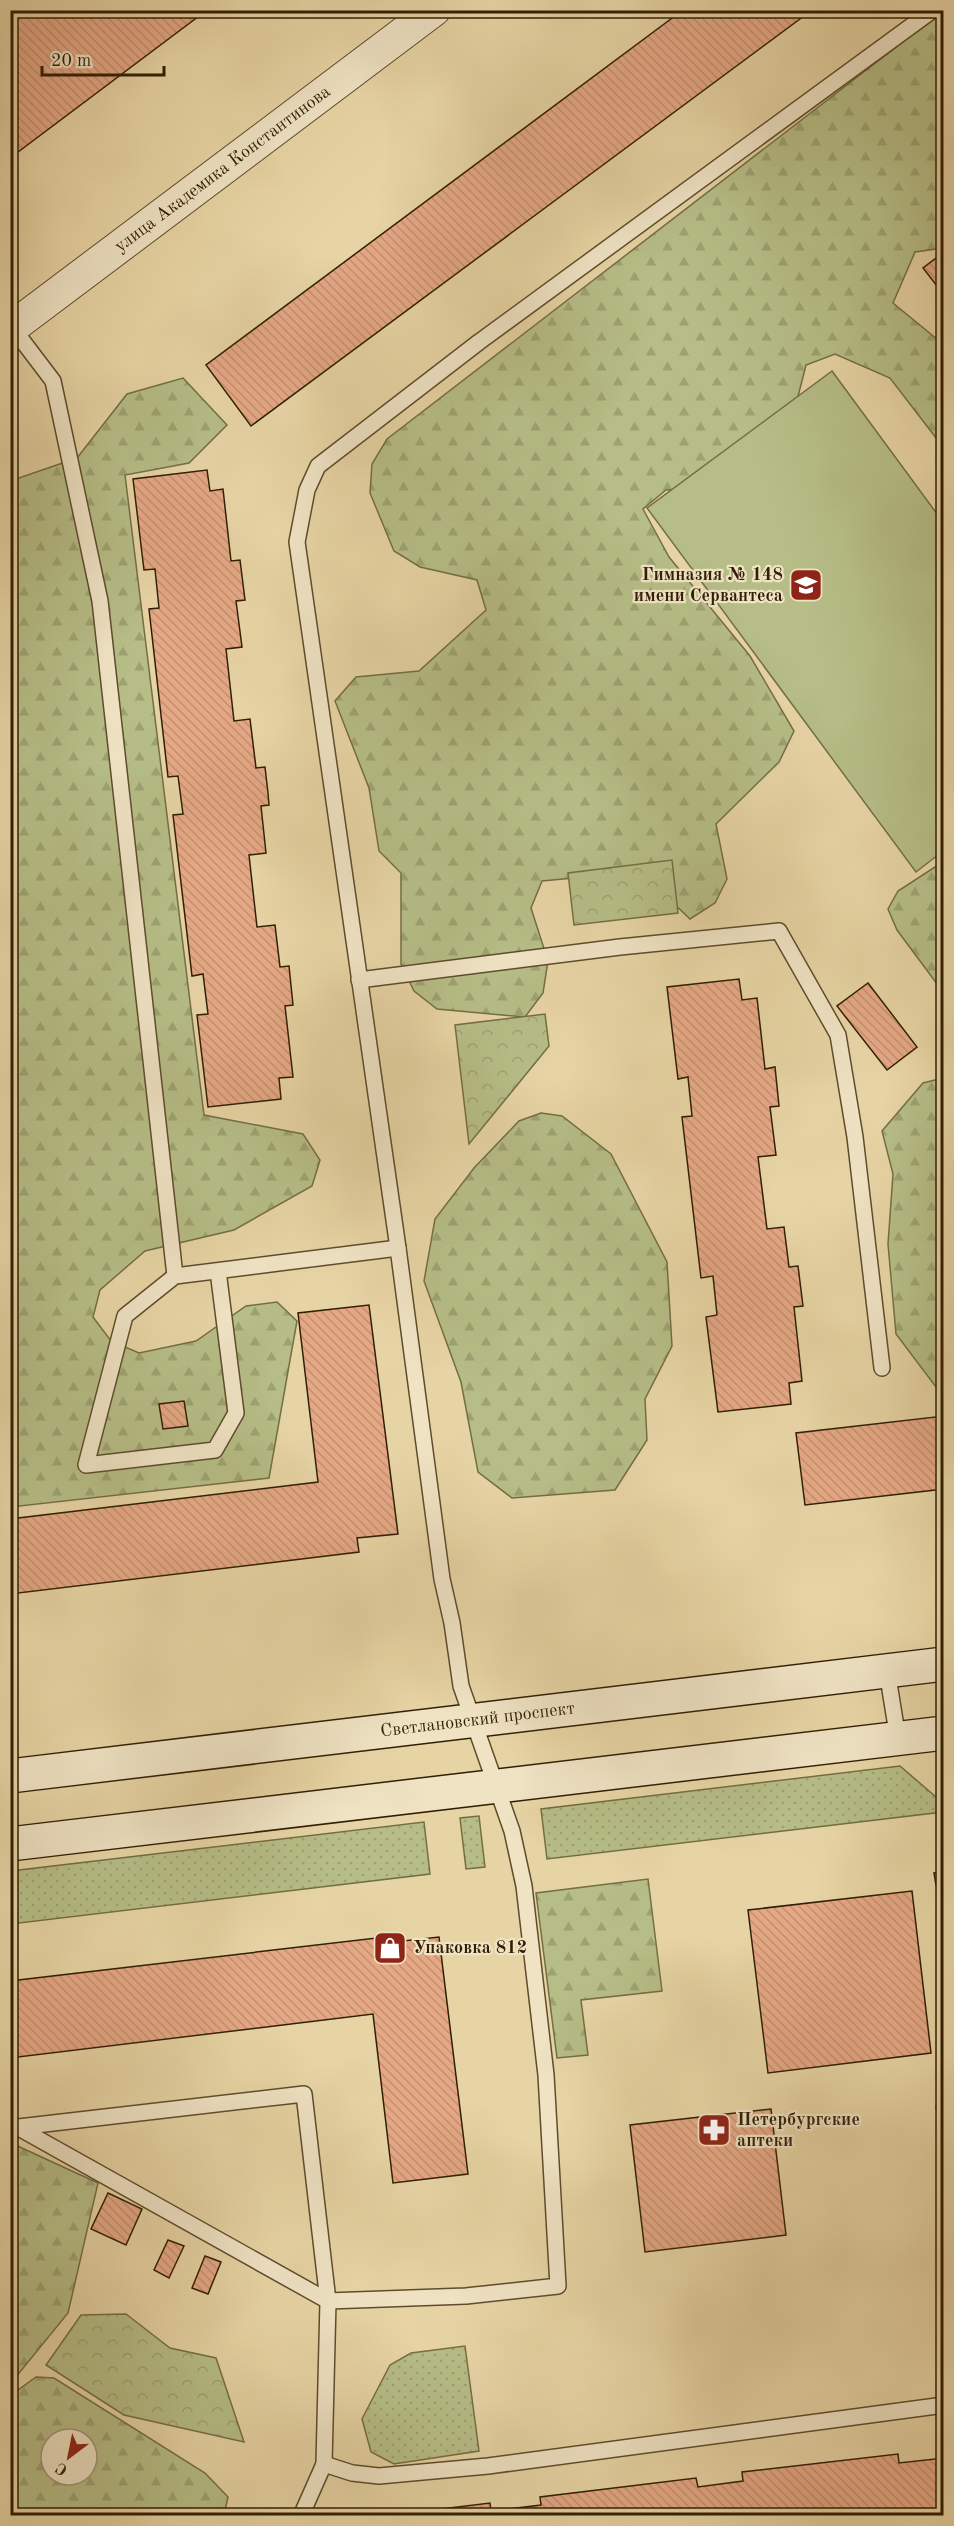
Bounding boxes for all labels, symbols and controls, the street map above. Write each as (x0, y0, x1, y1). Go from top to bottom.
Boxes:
scale bar (42, 39, 164, 77)
text: 20 m (51, 52, 91, 70)
street label: улица Академика Константинова (111, 82, 334, 256)
place label: Гимназия № 148 имени Сервантеса (634, 566, 783, 605)
school or university icon: Гимназия № 148 имени Сервантеса (788, 567, 824, 603)
street label: Светлановский проспект (379, 1699, 576, 1741)
shop icon: Упаковка 812 (372, 1930, 408, 1966)
place label: Упаковка 812 (413, 1939, 527, 1957)
place label: Петербургские аптеки (737, 2111, 860, 2150)
pharmacy icon: Петербургские аптеки (696, 2112, 732, 2148)
north arrow (39, 2427, 99, 2487)
text: С (53, 2458, 71, 2478)

